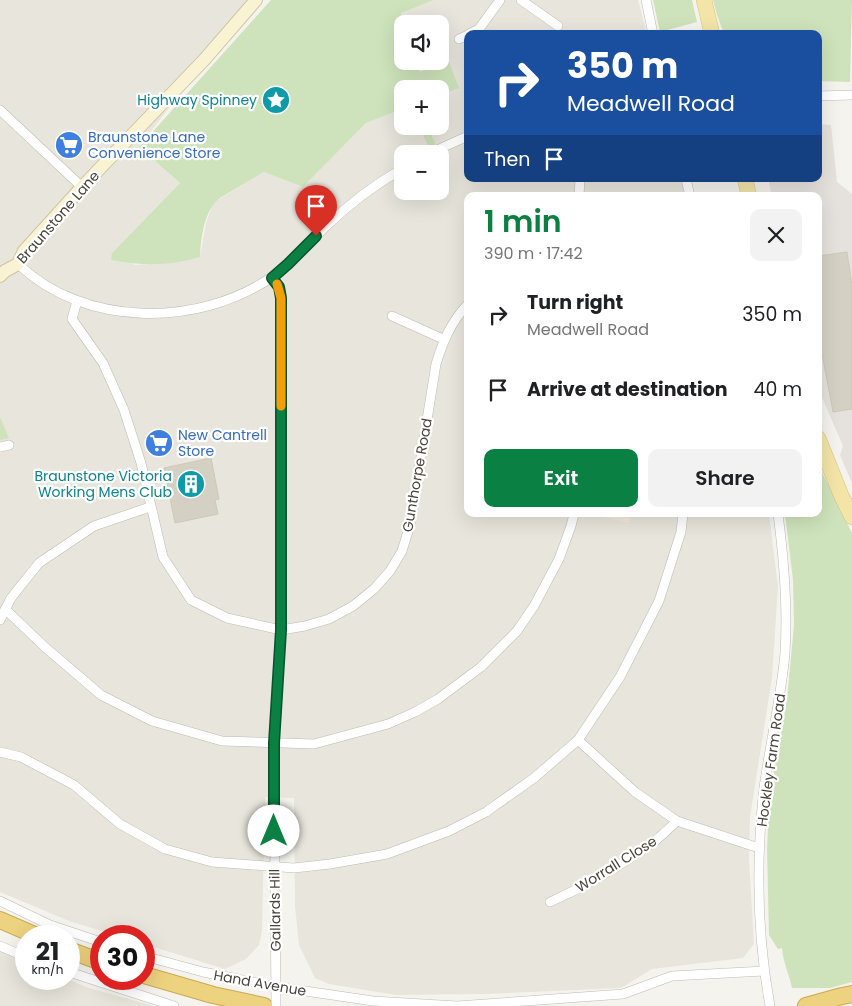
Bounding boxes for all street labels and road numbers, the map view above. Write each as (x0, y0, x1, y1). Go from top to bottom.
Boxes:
street label: Braunstone Lane (12, 166, 104, 268)
street label: Gunthorpe Road (397, 416, 437, 534)
street label: Hockley Farm Road (752, 692, 790, 828)
street label: Worrall Close (572, 831, 661, 897)
street label: Gallards Hill (264, 869, 286, 951)
street label: Hand Avenue (212, 965, 308, 1001)

